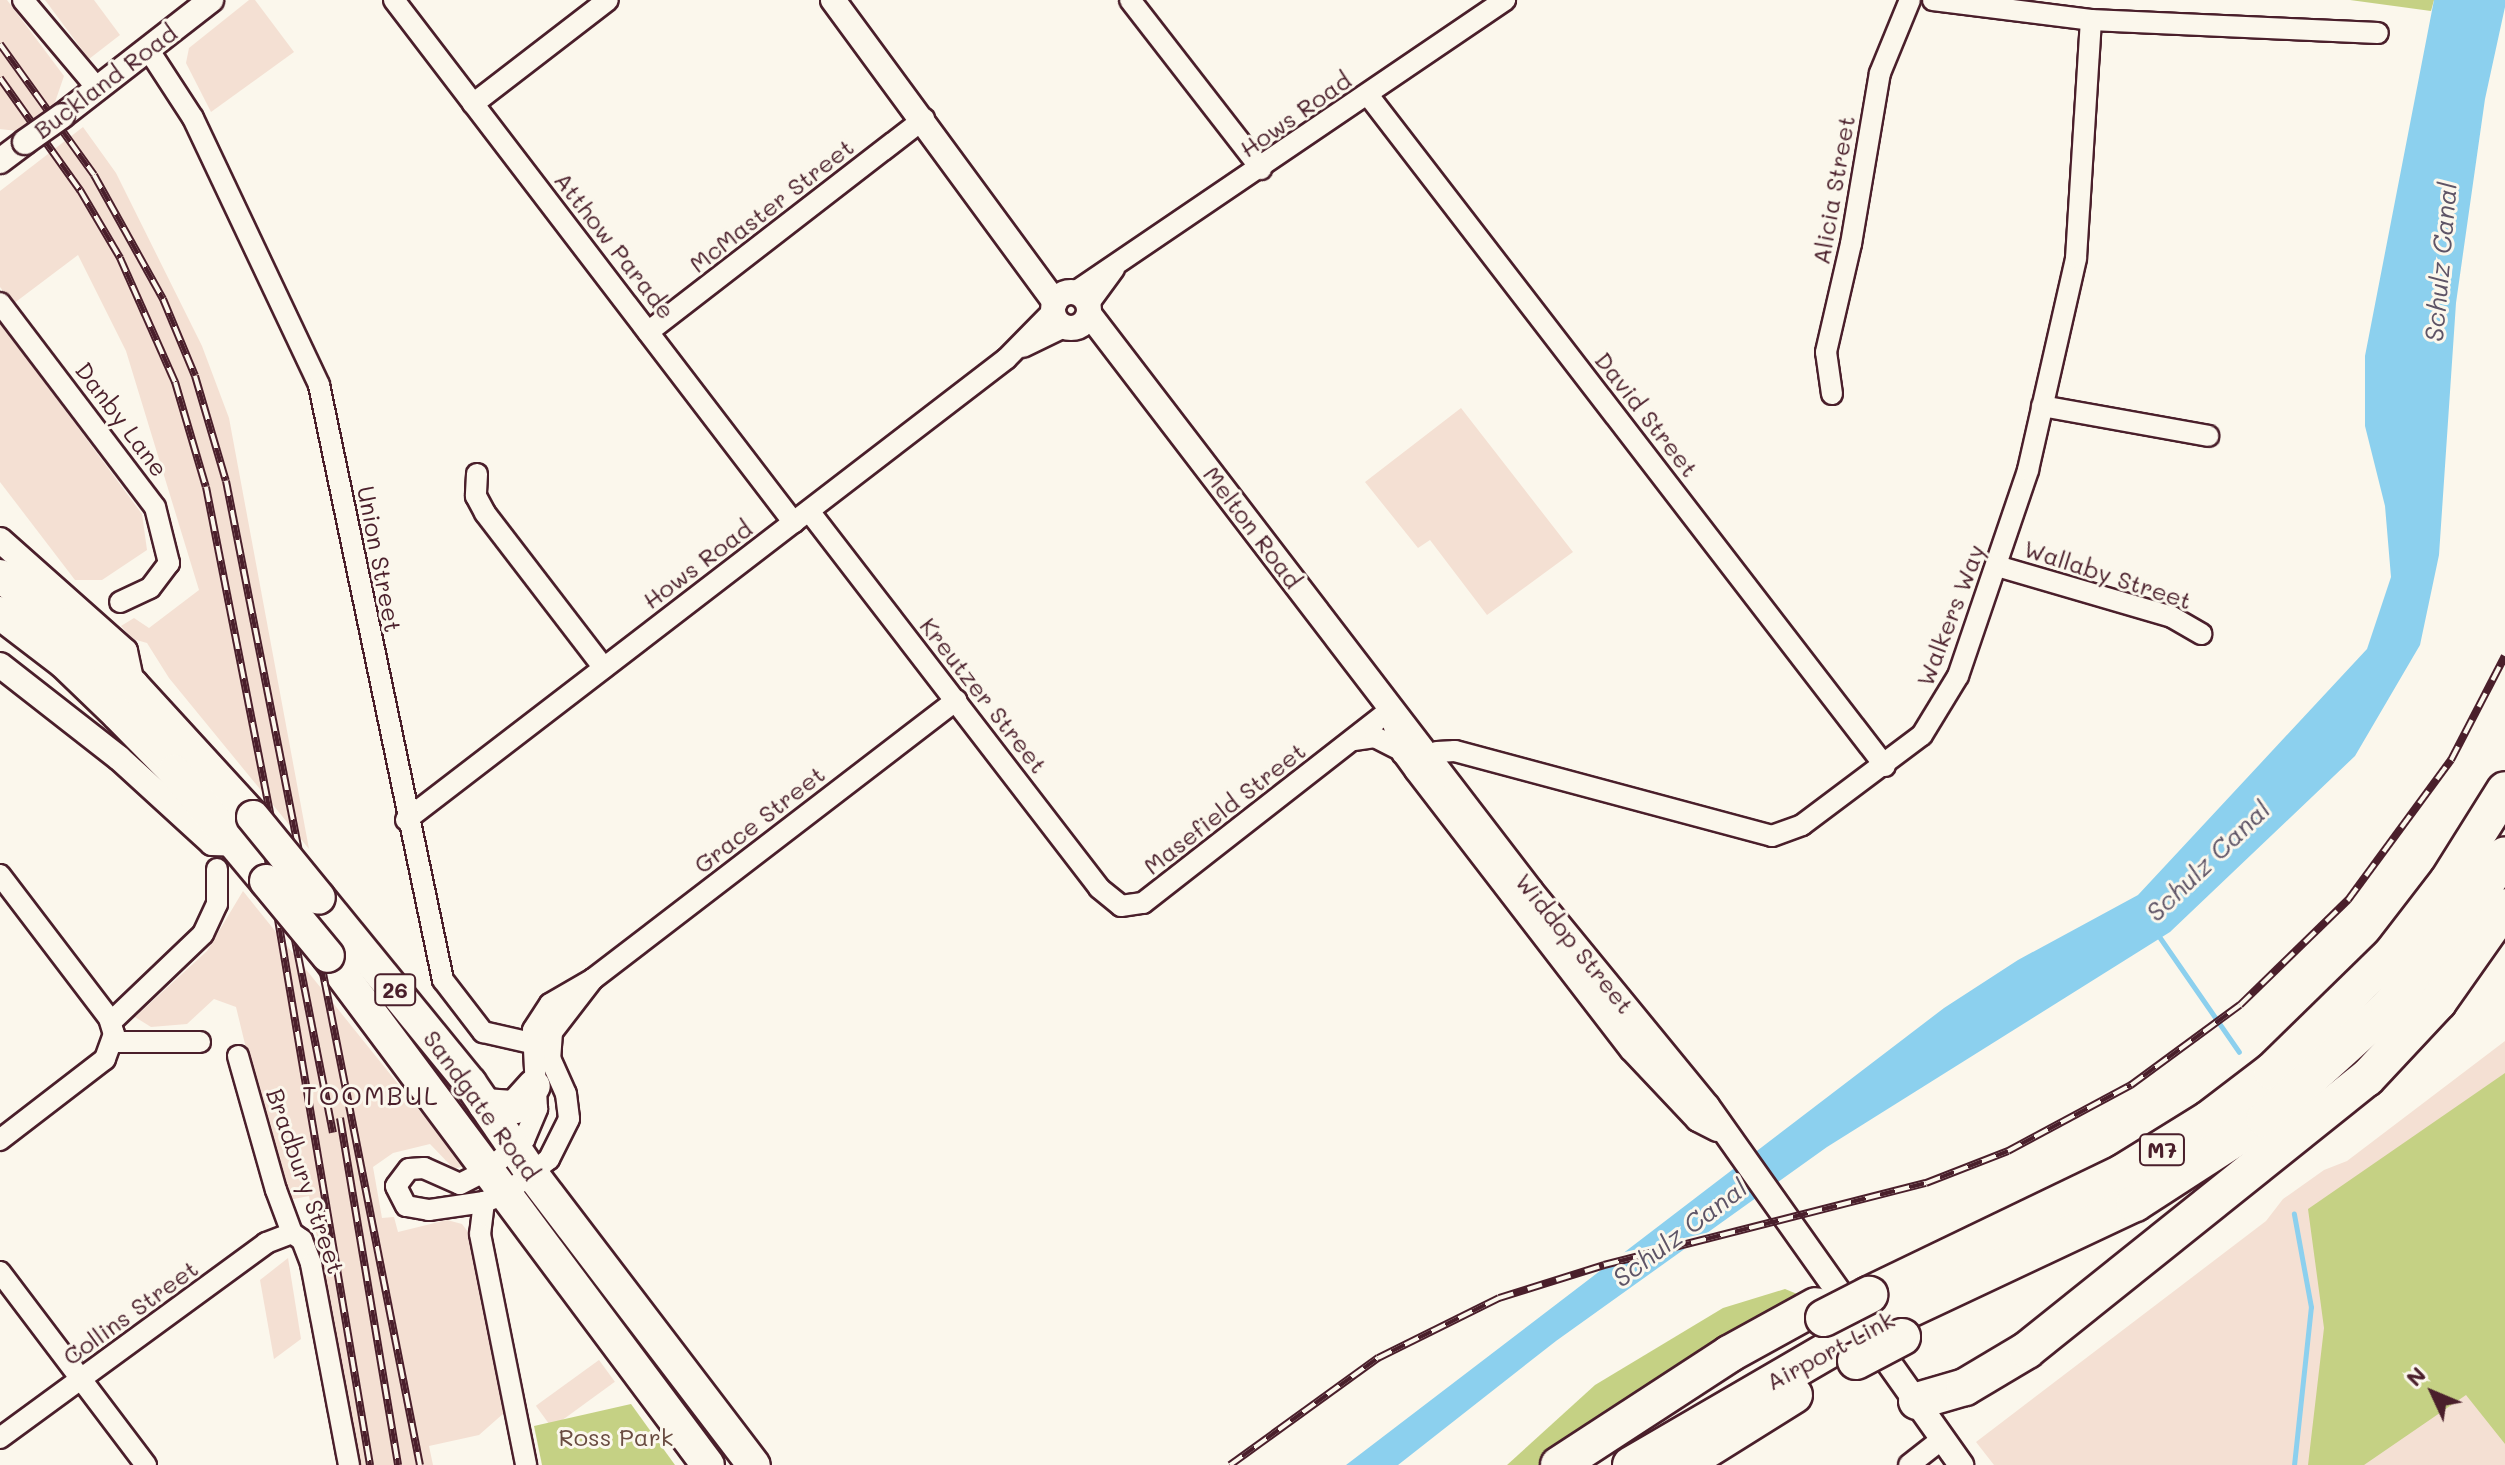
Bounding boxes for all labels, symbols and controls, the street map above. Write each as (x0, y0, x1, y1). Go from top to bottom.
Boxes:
street label: Buckland Road (28, 18, 182, 144)
street label: Hows Road (1234, 65, 1356, 163)
street label: Alicia Street (1806, 113, 1860, 267)
street label: McMaster Street (683, 132, 859, 278)
street label: Atthow Parade (549, 166, 681, 324)
water label: Schulz Canal (2418, 181, 2464, 343)
street label: David Street (1589, 346, 1705, 482)
street label: Danby Lane (70, 356, 174, 482)
street label: Melton Road (1198, 460, 1308, 594)
street label: Union Street (352, 483, 408, 635)
street label: Hows Road (637, 514, 757, 614)
street label: Wallaby Street (2020, 533, 2196, 615)
street label: Walkers Way (1910, 540, 1990, 690)
street label: Kreutzer Street (914, 611, 1054, 779)
street label: Masefield Street (1137, 736, 1311, 880)
street label: Grace Street (688, 759, 830, 879)
water label: Schulz Canal (2140, 794, 2276, 928)
street label: Widdop Street (1510, 867, 1640, 1019)
road number: 26 (373, 972, 417, 1008)
street label: Sandgate Road (418, 1024, 546, 1186)
district label: TOOMBUL (302, 1080, 440, 1112)
street label: Bradbury Street (261, 1085, 351, 1277)
road number: M7 (2138, 1132, 2186, 1168)
water label: Schulz Canal (1607, 1172, 1753, 1294)
street label: Collins Street (57, 1253, 203, 1371)
street label: Airport Link (1761, 1304, 1899, 1396)
north arrow (2393, 1353, 2473, 1433)
text: N (2399, 1360, 2432, 1392)
park label: Ross Park (558, 1423, 674, 1451)

